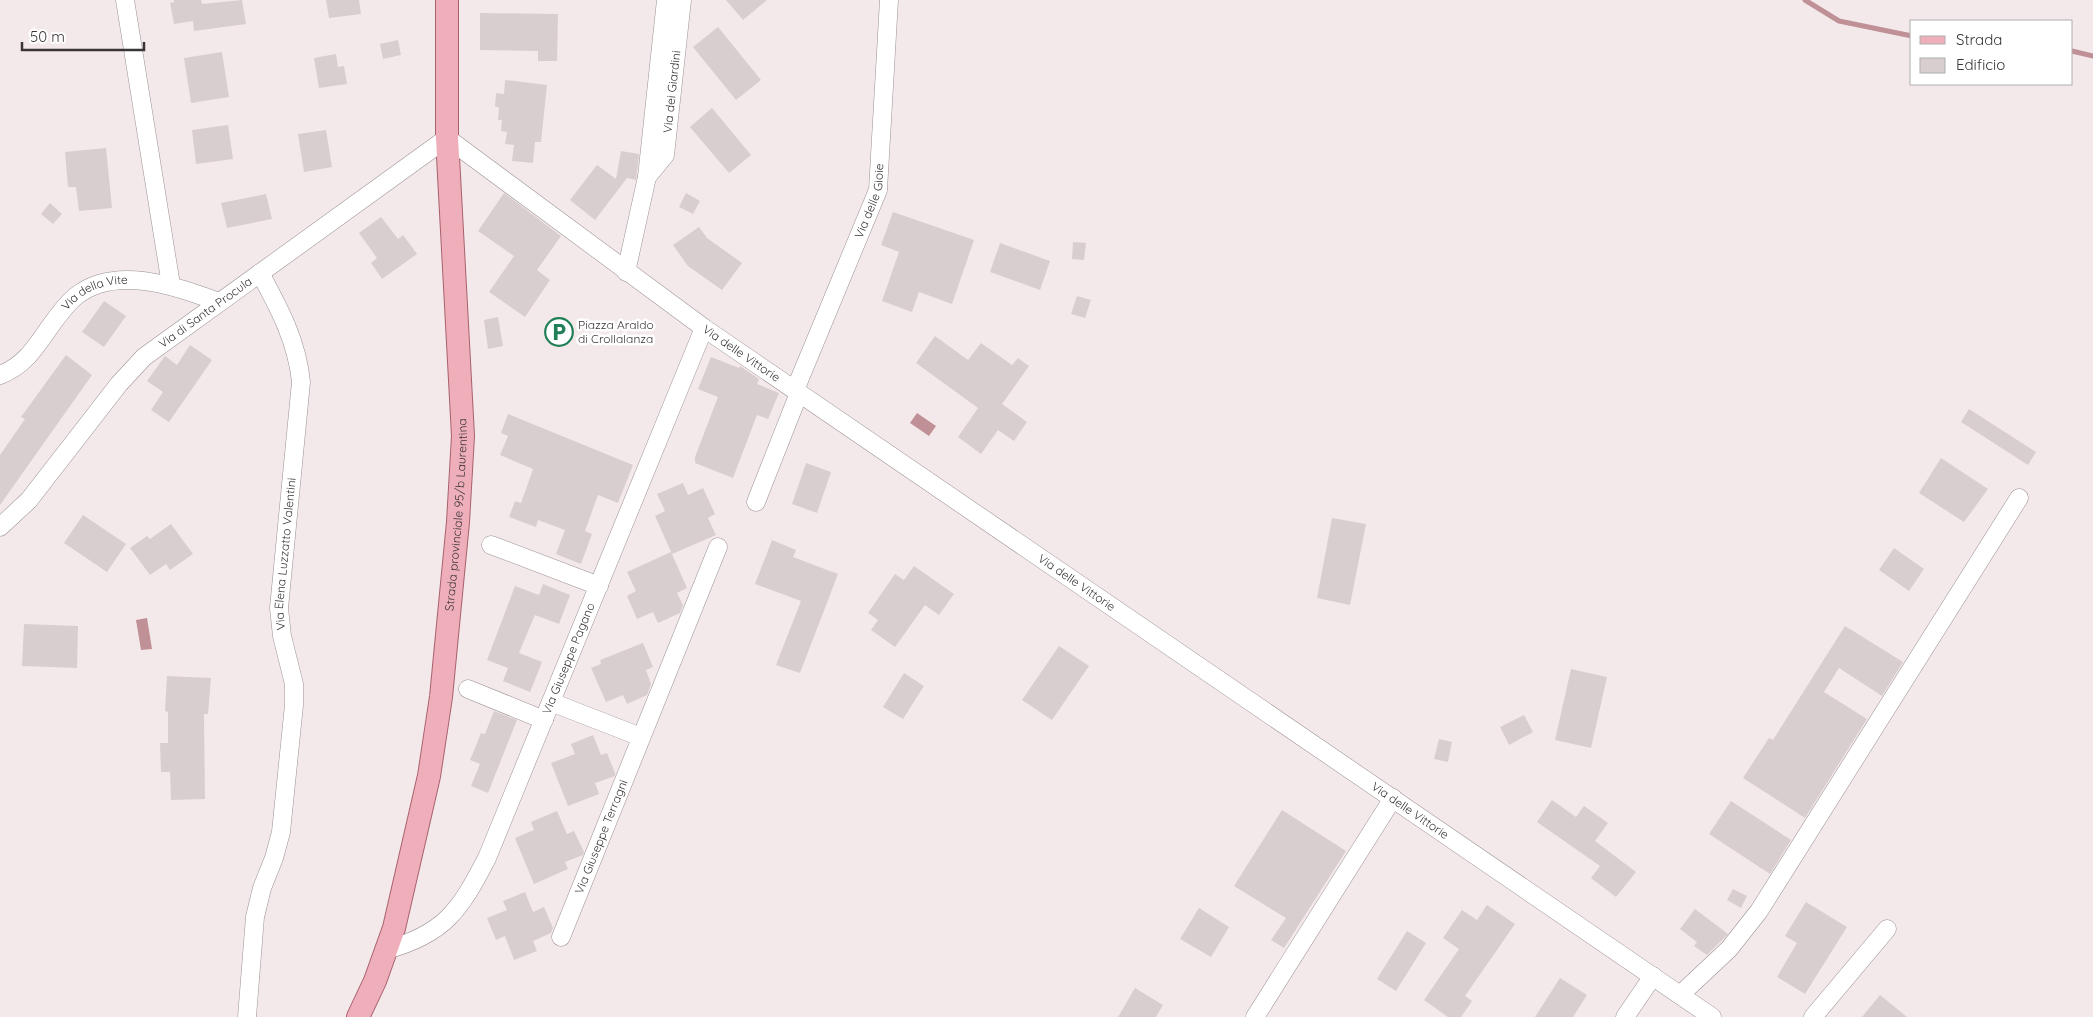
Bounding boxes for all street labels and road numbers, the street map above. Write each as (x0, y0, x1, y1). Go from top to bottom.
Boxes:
street label: Via dei Giardini (659, 50, 683, 134)
street label: Via delle Gioie (851, 163, 887, 240)
street label: Via della Vite (58, 272, 128, 313)
street label: Via di Santa Procula (155, 273, 255, 351)
street label: Via delle Vittorie (700, 321, 783, 385)
street label: Strada provinciale 95/b Laurentina (441, 418, 470, 612)
street label: Via Elena Luzzatto Valentini (271, 477, 299, 631)
street label: Via delle Vittorie (1035, 551, 1119, 614)
street label: Via Giuseppe Pagano (539, 600, 598, 716)
street label: Via Giuseppe Terragni (571, 777, 631, 896)
street label: Via delle Vittorie (1369, 778, 1452, 842)

